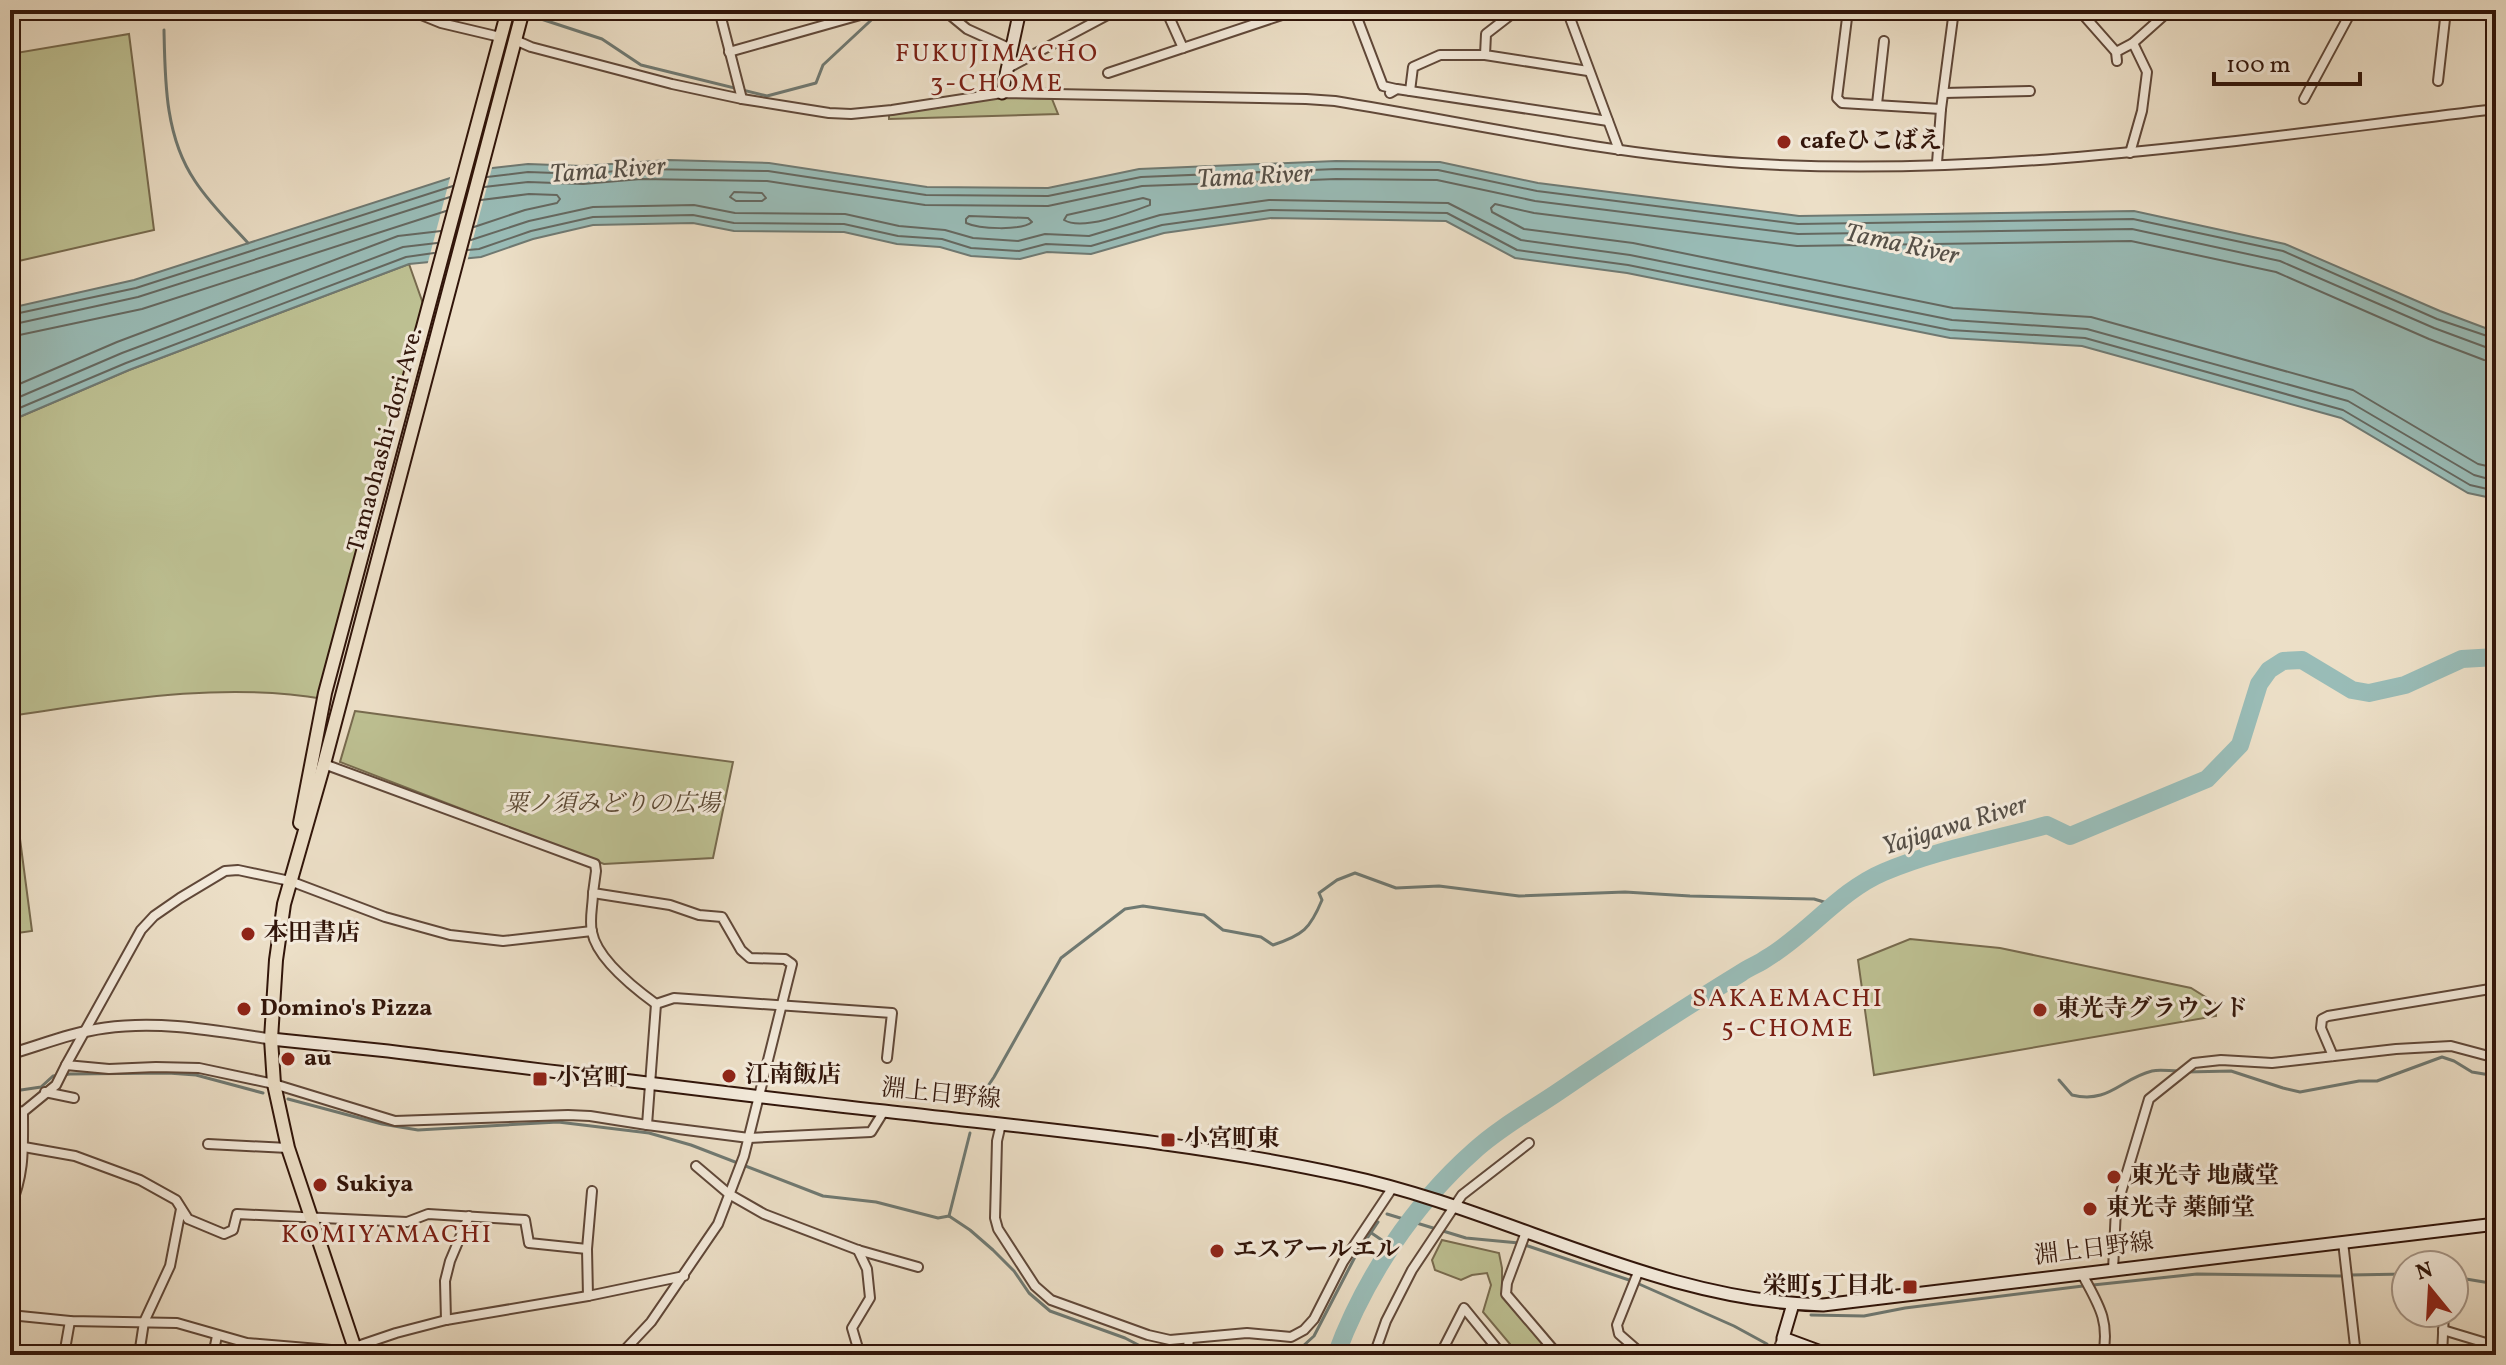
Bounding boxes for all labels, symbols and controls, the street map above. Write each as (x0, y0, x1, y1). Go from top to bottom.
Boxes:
district label: FUKUJIMACHO 3-CHOME (895, 36, 1099, 102)
scale bar (2214, 36, 2360, 86)
text: 100 m (2226, 49, 2291, 83)
place label: cafeひこばえ (1800, 125, 1942, 159)
marker: cafeひこばえ (1775, 133, 1793, 151)
water label: Tama River (549, 149, 667, 193)
water label: Tama River (1196, 156, 1314, 198)
water label: Tama River (1841, 215, 1963, 275)
street label: Tamaohashi-dori Ave. (340, 324, 432, 556)
water label: Yajigawa River (1878, 787, 2033, 865)
park label: 粟ノ須みどりの広場 (504, 788, 722, 822)
place label: 本田書店 (264, 917, 360, 951)
marker: 本田書店 (239, 925, 257, 943)
district label: SAKAEMACHI 5-CHOME (1692, 981, 1884, 1047)
place label: Domino's Pizza (260, 992, 432, 1026)
place label: 東光寺グラウンド (2056, 993, 2248, 1027)
marker: Domino's Pizza (235, 1000, 253, 1018)
marker: 東光寺グラウンド (2031, 1001, 2049, 1019)
place label: au (304, 1042, 332, 1076)
marker: au (279, 1050, 297, 1068)
place label: 江南飯店 (745, 1059, 841, 1093)
place label: 小宮町 (556, 1062, 628, 1096)
marker: 江南飯店 (720, 1067, 738, 1085)
marker: 小宮町 (531, 1070, 549, 1088)
street label: 淵上日野線 (880, 1072, 1002, 1118)
place label: 小宮町東 (1184, 1123, 1280, 1157)
marker: 小宮町東 (1159, 1131, 1177, 1149)
place label: 東光寺 地蔵堂 (2130, 1160, 2279, 1194)
place label: Sukiya (336, 1168, 413, 1202)
marker: 東光寺 地蔵堂 (2105, 1168, 2123, 1186)
marker: Sukiya (311, 1176, 329, 1194)
place label: 東光寺 薬師堂 (2106, 1192, 2255, 1226)
marker: 東光寺 薬師堂 (2081, 1200, 2099, 1218)
district label: KOMIYAMACHI (281, 1217, 493, 1253)
street label: 淵上日野線 (2032, 1226, 2156, 1274)
place label: エスアールエル (1233, 1234, 1400, 1268)
marker: エスアールエル (1208, 1242, 1226, 1260)
north arrow (2390, 1249, 2470, 1329)
text: N (2412, 1255, 2437, 1290)
place label: 栄町5丁目北 (1762, 1270, 1894, 1304)
marker: 栄町5丁目北 (1901, 1278, 1919, 1296)

